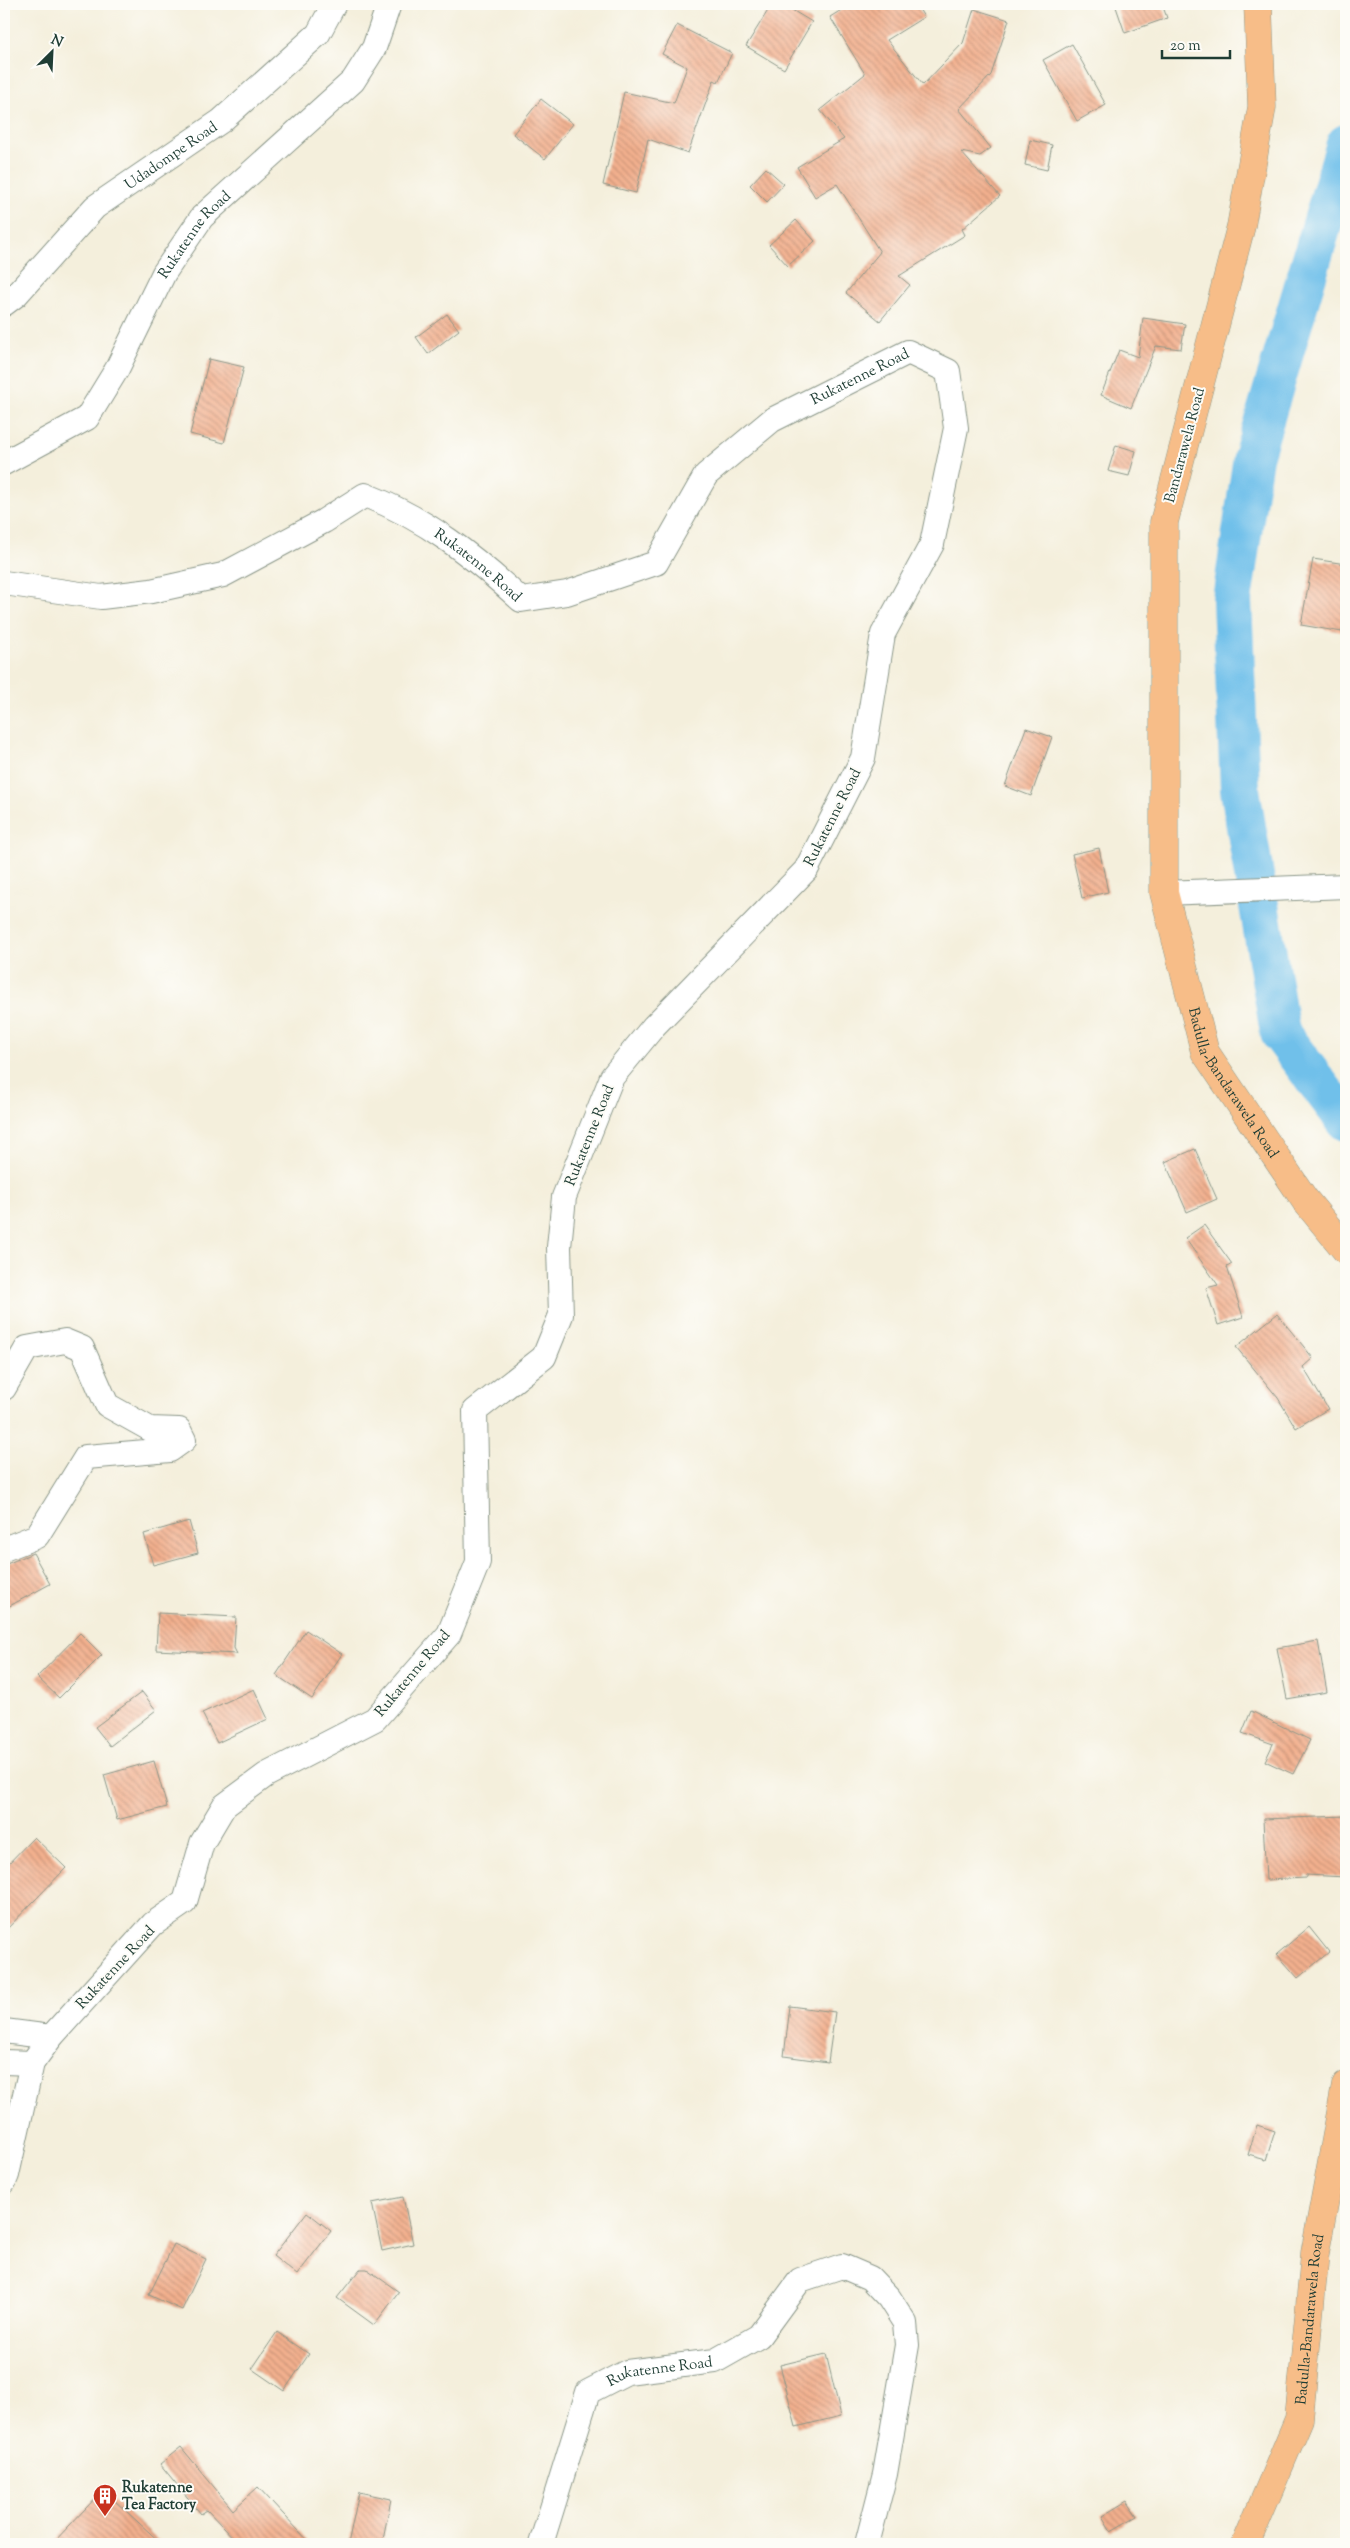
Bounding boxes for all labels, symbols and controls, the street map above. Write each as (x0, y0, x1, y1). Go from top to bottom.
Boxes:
north arrow (28, 28, 78, 78)
scale bar (1162, 28, 1230, 60)
text: N (47, 31, 66, 53)
text: 20 m (1170, 36, 1201, 57)
street label: Udadompe Road (121, 117, 223, 196)
street label: Rukatenne Road (154, 186, 237, 284)
street label: Rukatenne Road (807, 344, 914, 411)
street label: Bandarawela Road (1160, 385, 1211, 505)
street label: Rukatenne Road (429, 524, 526, 608)
street label: Rukatenne Road (800, 765, 867, 870)
street label: Badulla-Bandarawela Road (1182, 1005, 1283, 1163)
street label: Rukatenne Road (561, 1081, 620, 1189)
street label: Rukatenne Road (371, 1626, 456, 1722)
street label: Rukatenne Road (72, 1921, 161, 2015)
street label: Badulla-Bandarawela Road (1291, 2232, 1330, 2406)
street label: Rukatenne Road (604, 2352, 714, 2393)
place label: Rukatenne Tea Factory (122, 2478, 197, 2516)
building icon: Rukatenne Tea Factory (92, 2483, 118, 2517)

